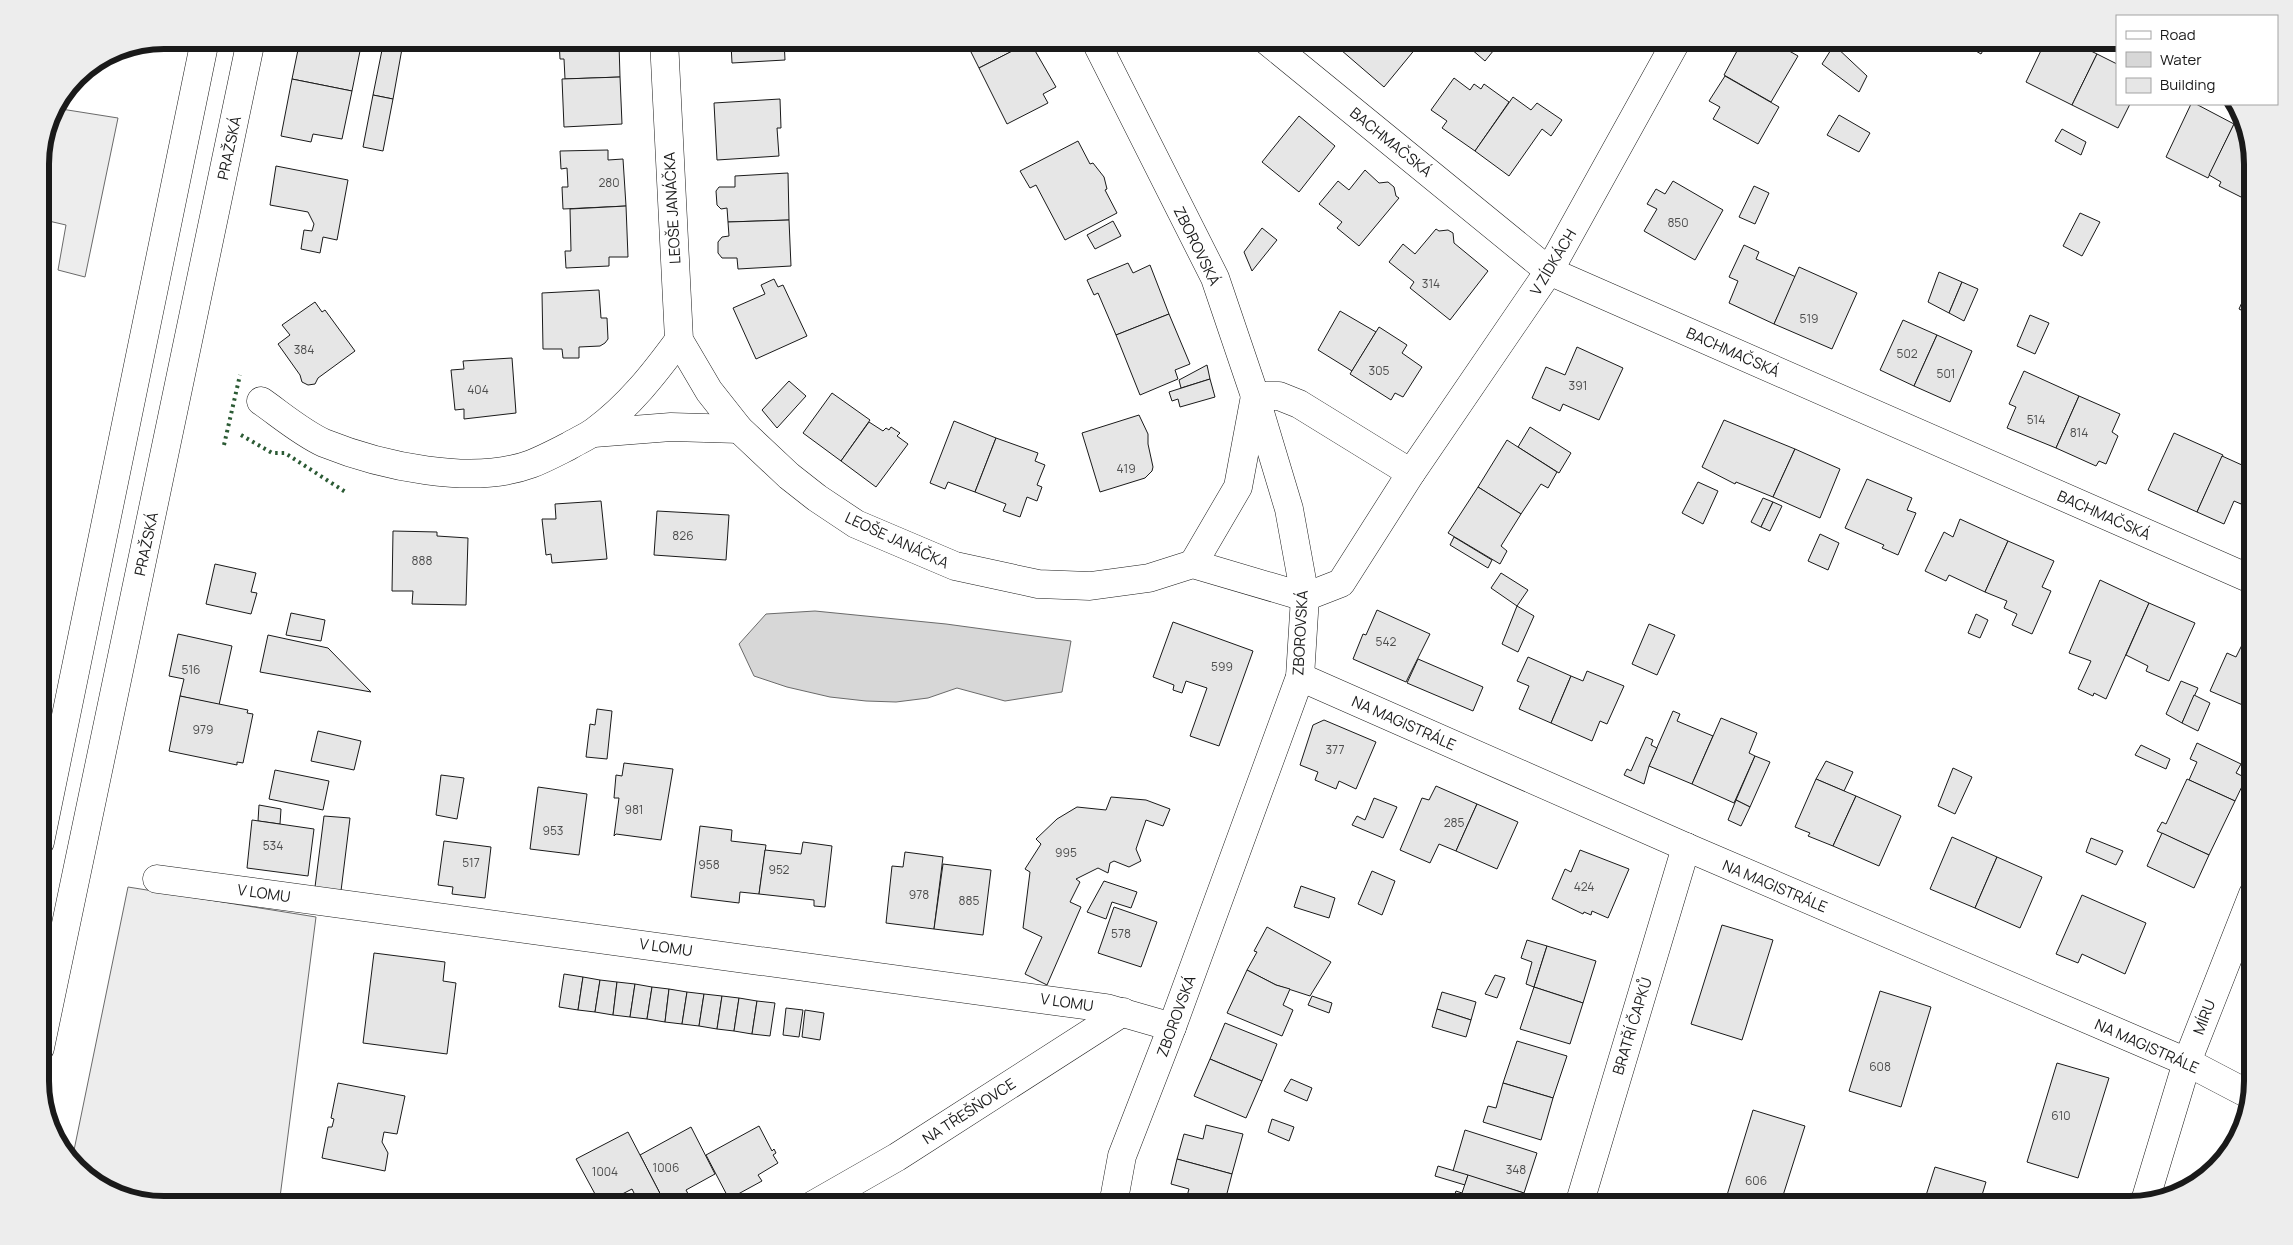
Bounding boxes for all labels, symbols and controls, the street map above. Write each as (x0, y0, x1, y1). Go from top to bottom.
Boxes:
legend (2116, 15, 2278, 105)
text: Road (2160, 24, 2196, 45)
text: Water (2160, 49, 2202, 70)
text: Building (2160, 74, 2215, 95)
street label: BACHMAČSKÁ (1346, 102, 1437, 182)
street label: PRAŽSKÁ (212, 114, 246, 182)
street label: LEOŠE JANÁČKA (659, 151, 685, 265)
house number: 280 (598, 174, 620, 191)
street label: ZBOROVSKÁ (1169, 203, 1225, 289)
house number: 850 (1667, 214, 1689, 231)
street label: V ZÍDKÁCH (1525, 225, 1581, 299)
house number: 314 (1422, 275, 1440, 292)
house number: 519 (1799, 310, 1819, 327)
street label: BACHMAČSKÁ (1683, 322, 1783, 382)
house number: 384 (294, 341, 314, 358)
house number: 502 (1896, 345, 1918, 362)
house number: 305 (1369, 362, 1390, 379)
house number: 501 (1937, 365, 1955, 382)
house number: 391 (1569, 377, 1587, 394)
house number: 404 (467, 381, 489, 398)
house number: 514 (2027, 411, 2045, 428)
house number: 814 (2070, 424, 2088, 441)
house number: 419 (1116, 460, 1136, 477)
street label: BACHMAČSKÁ (2054, 485, 2154, 545)
street label: LEOŠE JANÁČKA (842, 507, 953, 573)
street label: PRAŽSKÁ (129, 510, 163, 578)
house number: 826 (672, 527, 694, 544)
house number: 888 (412, 552, 432, 569)
street label: ZBOROVSKÁ (1287, 589, 1313, 676)
house number: 542 (1376, 633, 1397, 650)
house number: 599 (1211, 658, 1233, 675)
house number: 516 (181, 661, 201, 678)
street label: NA MAGISTRÁLE (1349, 691, 1459, 755)
house number: 979 (193, 721, 213, 738)
house number: 377 (1325, 741, 1345, 758)
house number: 981 (624, 801, 644, 818)
house number: 285 (1444, 814, 1464, 831)
house number: 953 (542, 822, 564, 839)
house number: 534 (263, 837, 283, 854)
house number: 995 (1055, 844, 1077, 861)
house number: 517 (462, 854, 480, 871)
street label: NA MAGISTRÁLE (1719, 854, 1831, 918)
house number: 958 (698, 856, 720, 873)
house number: 952 (769, 861, 790, 878)
house number: 424 (1574, 878, 1594, 895)
street label: V LOMU (236, 879, 292, 907)
house number: 978 (909, 886, 929, 903)
house number: 885 (959, 892, 979, 909)
house number: 578 (1111, 925, 1131, 942)
street label: V LOMU (638, 933, 694, 961)
street label: ZBOROVSKÁ (1152, 972, 1201, 1060)
street label: BRATŘÍ ČAPKŮ (1607, 975, 1657, 1077)
street label: V LOMU (1039, 988, 1095, 1016)
street label: MÍRU (2188, 996, 2220, 1038)
street label: NA MAGISTRÁLE (2092, 1014, 2202, 1078)
house number: 608 (1869, 1058, 1891, 1075)
street label: NA TŘEŠŇOVCE (918, 1073, 1020, 1149)
house number: 610 (2051, 1107, 2071, 1124)
house number: 1006 (653, 1159, 679, 1176)
house number: 348 (1506, 1161, 1526, 1178)
house number: 1004 (592, 1163, 618, 1180)
house number: 606 (1745, 1172, 1767, 1189)

